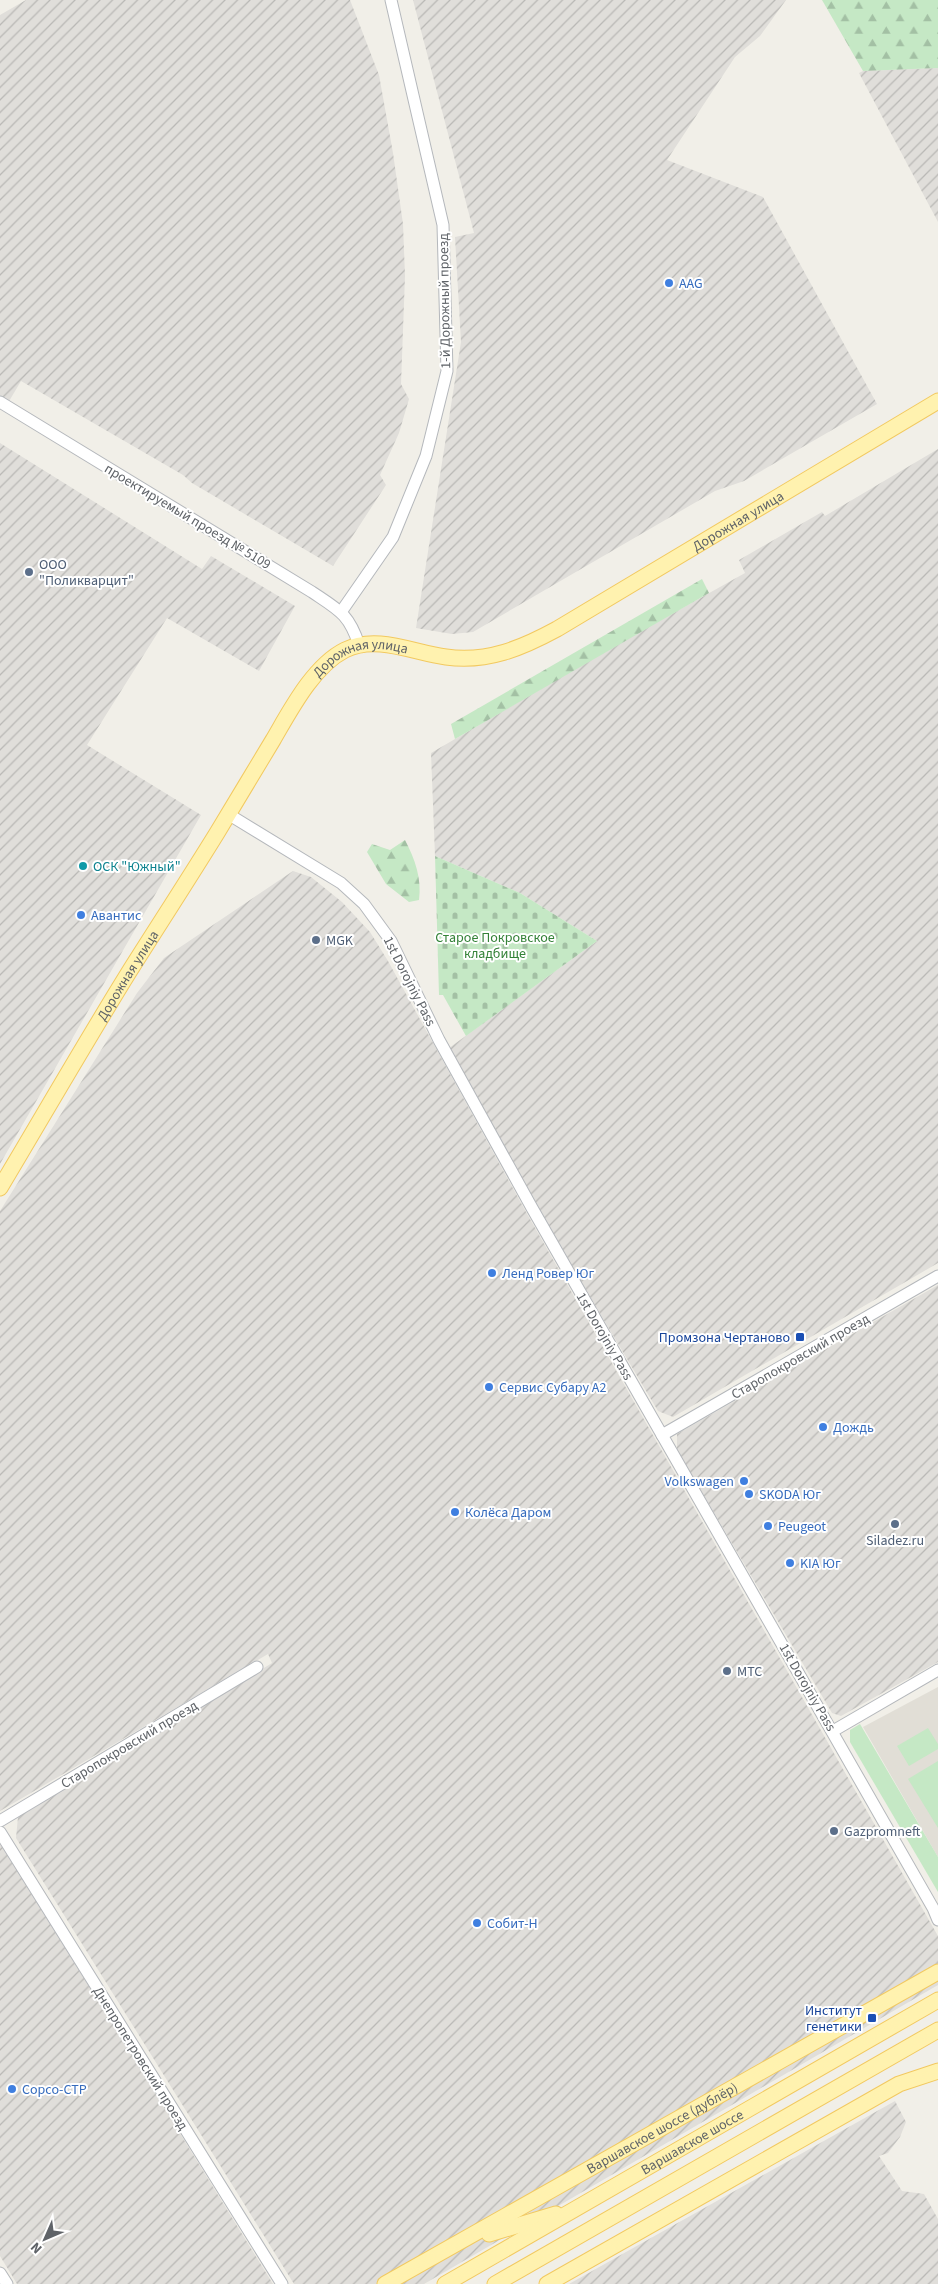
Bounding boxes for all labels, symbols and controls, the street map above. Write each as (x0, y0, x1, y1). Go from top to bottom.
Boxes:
street label: 1-й Дорожный проезд (434, 233, 456, 369)
place label: AAG (679, 274, 703, 294)
marker: AAG (663, 277, 675, 289)
street label: проектируемый проезд № 5109 (100, 459, 275, 575)
street label: Дорожная улица (689, 487, 788, 557)
place label: ООО "Поликварцит" (39, 555, 134, 591)
marker: ООО "Поликварцит" (23, 566, 35, 578)
street label: Дорожная улица (308, 635, 410, 682)
place label: ОСК "Южный" (93, 857, 181, 877)
marker: ОСК "Южный" (77, 860, 89, 872)
place label: Авантис (91, 906, 142, 926)
marker: Авантис (75, 909, 87, 921)
street label: Дорожная улица (93, 927, 164, 1025)
park label: Старое Покровское кладбище (435, 928, 555, 964)
place label: MGK (326, 931, 354, 951)
street label: 1st Dorojniy Pass (378, 933, 440, 1030)
marker: MGK (310, 934, 322, 946)
place label: Ленд Ровер Юг (502, 1264, 594, 1284)
marker: Ленд Ровер Юг (486, 1267, 498, 1279)
street label: 1st Dorojniy Pass (571, 1289, 638, 1384)
street label: Старопокровский проезд (728, 1309, 874, 1405)
place label: Промзона Чертаново (659, 1328, 790, 1348)
marker: Промзона Чертаново (794, 1331, 806, 1343)
place label: Сервис Субару А2 (499, 1378, 606, 1398)
marker: Сервис Субару А2 (483, 1381, 495, 1393)
place label: Дождь (833, 1418, 874, 1438)
marker: Дождь (817, 1421, 829, 1433)
place label: Volkswagen (665, 1472, 734, 1492)
marker: Volkswagen (738, 1475, 750, 1487)
place label: SKODA Юг (759, 1485, 821, 1505)
marker: SKODA Юг (743, 1488, 755, 1500)
place label: Колёса Даром (465, 1503, 551, 1523)
marker: Колёса Даром (449, 1506, 461, 1518)
place label: Peugeot (778, 1517, 826, 1537)
marker: Siladez.ru (889, 1518, 901, 1530)
marker: Peugeot (762, 1520, 774, 1532)
place label: Siladez.ru (866, 1531, 924, 1551)
place label: KIA Юг (800, 1554, 841, 1574)
marker: KIA Юг (784, 1557, 796, 1569)
street label: 1st Dorojniy Pass (774, 1640, 841, 1735)
place label: МТС (737, 1662, 762, 1682)
marker: МТС (721, 1665, 733, 1677)
street label: Старопокровский проезд (57, 1696, 202, 1794)
place label: Gazpromneft (844, 1822, 921, 1842)
marker: Gazpromneft (828, 1825, 840, 1837)
place label: Собит-Н (487, 1914, 538, 1934)
marker: Собит-Н (471, 1917, 483, 1929)
street label: Днепропетровский проезд (88, 1983, 193, 2135)
place label: Институт генетики (805, 2001, 863, 2037)
marker: Институт генетики (866, 2012, 878, 2024)
street label: Варшавское шоссе (дублёр) (584, 2079, 740, 2179)
place label: Сорсо-СТР (22, 2080, 87, 2100)
marker: Сорсо-СТР (6, 2083, 18, 2095)
street label: Варшавское шоссе (638, 2106, 746, 2178)
north arrow (20, 2214, 70, 2264)
text: N (26, 2237, 47, 2258)

